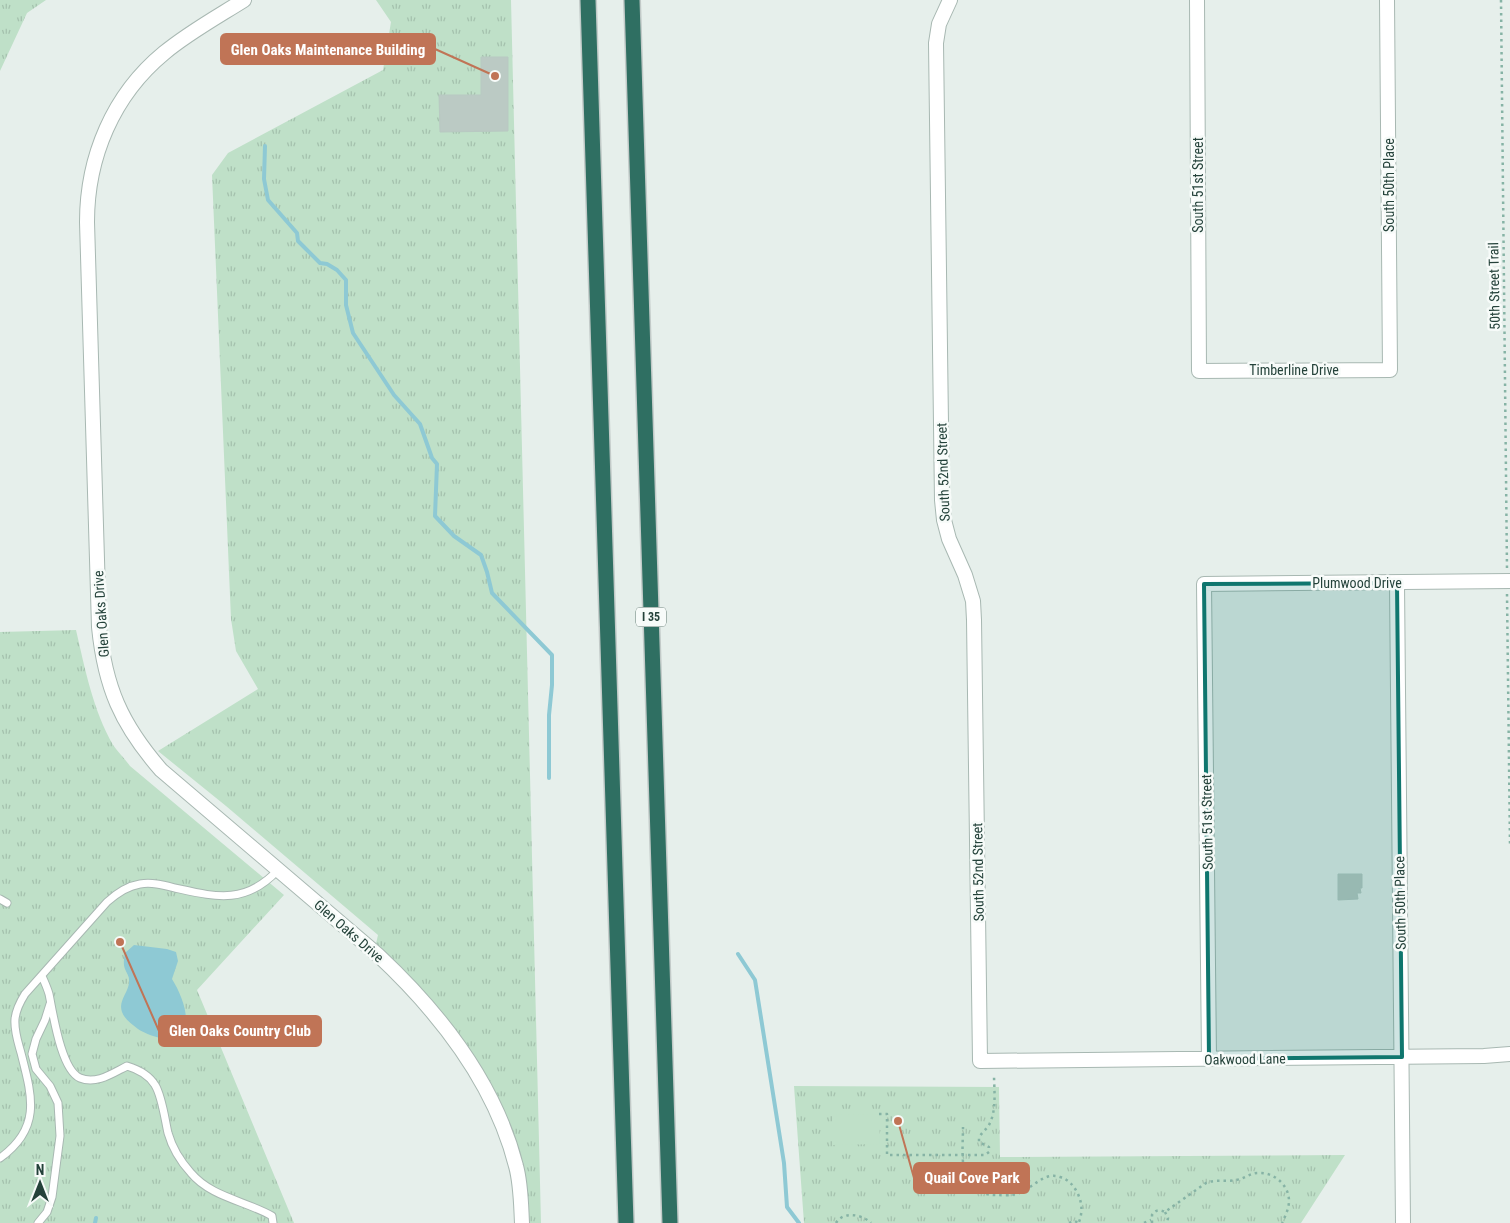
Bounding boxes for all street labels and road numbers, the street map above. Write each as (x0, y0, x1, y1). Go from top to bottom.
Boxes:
street label: South 51st Street (1190, 137, 1206, 233)
street label: South 50th Place (1381, 138, 1397, 232)
street label: 50th Street Trail (1485, 242, 1503, 330)
street label: Timberline Drive (1249, 362, 1339, 378)
street label: South 52nd Street (933, 422, 953, 522)
street label: Glen Oaks Drive (90, 570, 112, 658)
street label: Plumwood Drive (1312, 575, 1402, 591)
road number: I 35 (636, 608, 666, 626)
street label: South 51st Street (1198, 774, 1216, 870)
street label: South 52nd Street (969, 822, 987, 922)
street label: South 50th Place (1391, 856, 1409, 950)
street label: Glen Oaks Drive (311, 896, 387, 966)
street label: Oakwood Lane (1204, 1050, 1286, 1068)

